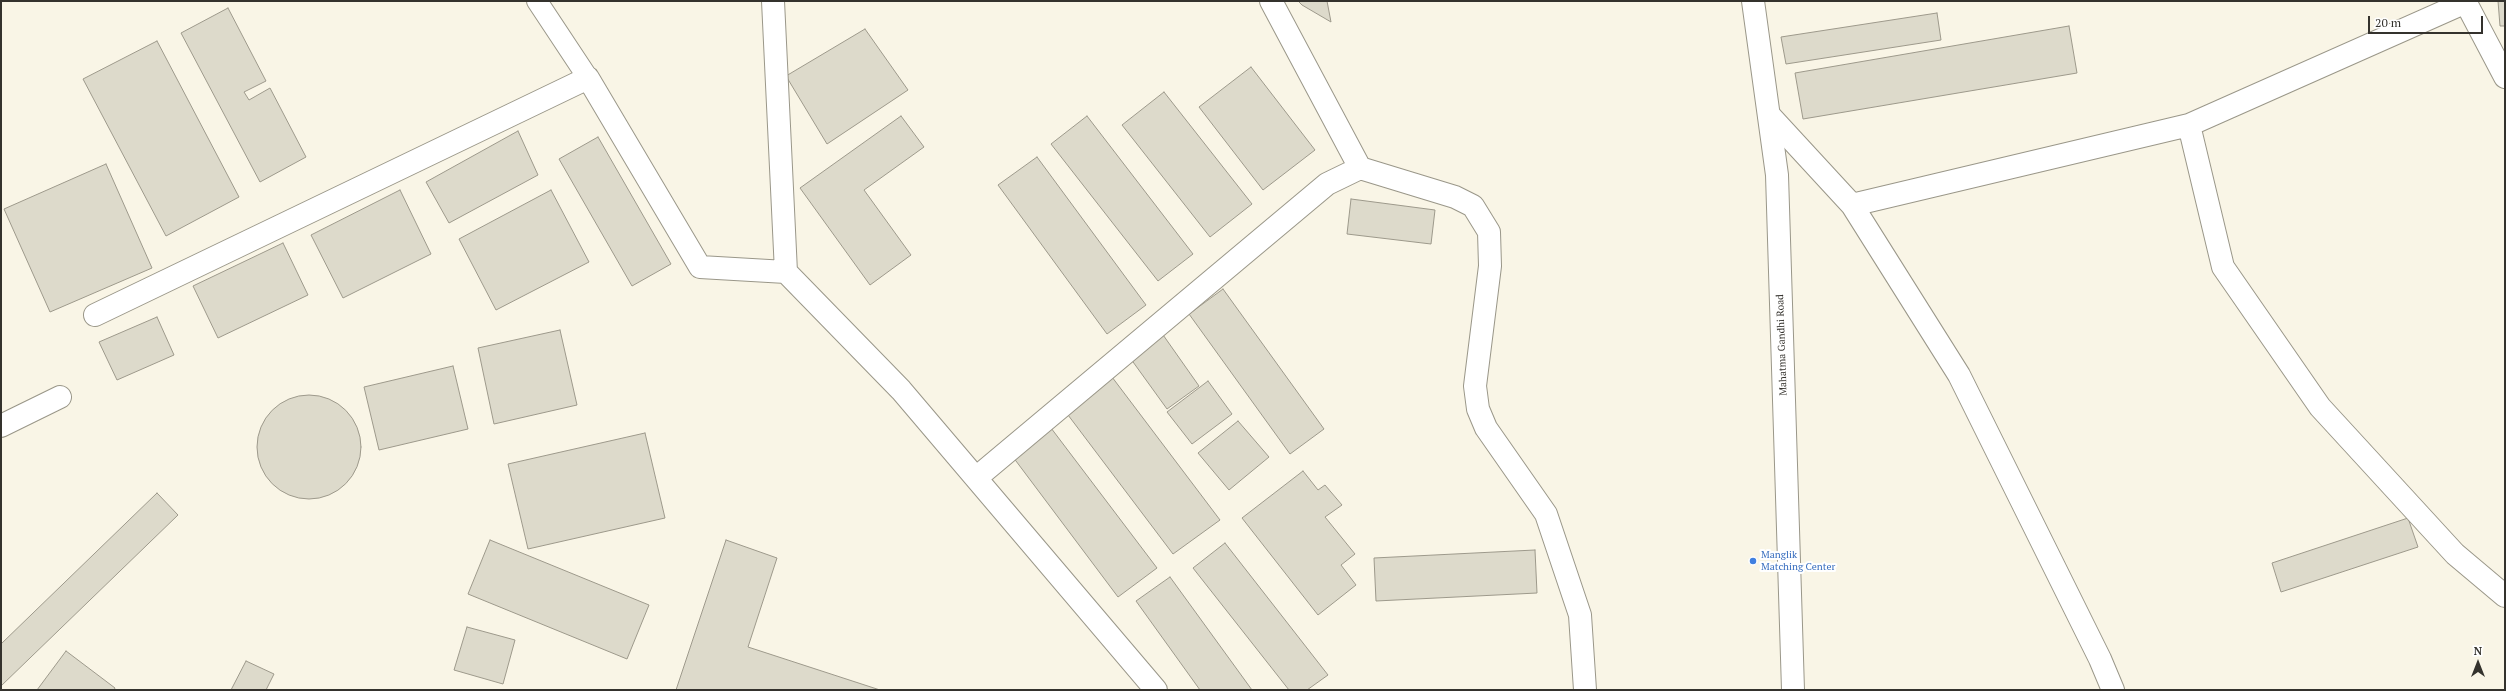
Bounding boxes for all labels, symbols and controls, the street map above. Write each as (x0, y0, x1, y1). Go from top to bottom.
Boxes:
scale bar (2370, 8, 2485, 34)
text: 20 m (2375, 15, 2401, 30)
street label: Mahatma Gandhi Road (1774, 294, 1790, 396)
place label: Manglik Matching Center (1761, 549, 1835, 572)
marker: Manglik Matching Center (1748, 556, 1758, 566)
north arrow (2458, 643, 2498, 683)
text: N (2474, 644, 2482, 658)

